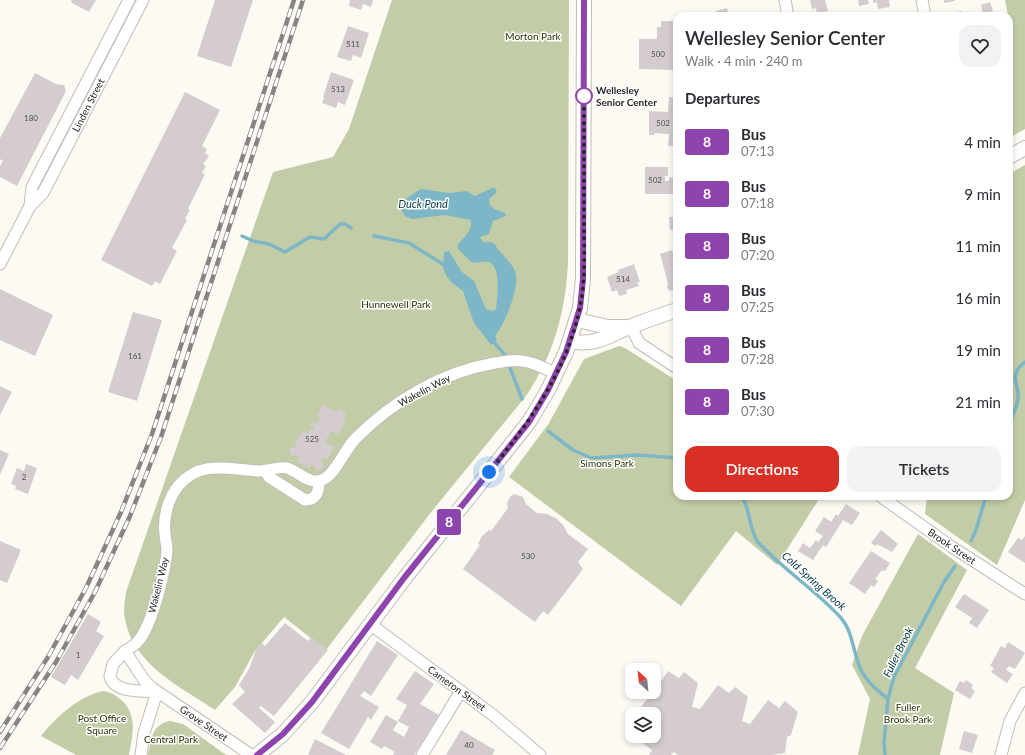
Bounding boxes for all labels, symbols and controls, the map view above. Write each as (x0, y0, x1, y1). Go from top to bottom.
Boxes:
button: heart (959, 25, 1001, 67)
text: Wellesley Senior Center (685, 26, 885, 49)
park label: Morton Park (505, 30, 562, 42)
house number: 511 (346, 39, 360, 49)
house number: 500 (651, 49, 665, 59)
text: Walk · 4 min · 240 m (685, 53, 803, 69)
street label: Linden Street (69, 76, 107, 134)
house number: 513 (331, 84, 345, 94)
place label: Wellesley Senior Center (596, 84, 657, 108)
marker: Wellesley Senior Center (575, 87, 593, 105)
text: Departures (685, 89, 760, 107)
house number: 180 (24, 113, 38, 123)
house number: 502 (656, 118, 670, 128)
text: Bus (741, 125, 766, 143)
text: 8 (703, 133, 711, 150)
text: 4 min (964, 133, 1001, 151)
text: 07:13 (741, 143, 774, 159)
house number: 502 (648, 175, 662, 185)
text: Bus (741, 177, 766, 195)
text: 8 (703, 185, 711, 202)
text: 9 min (964, 185, 1001, 203)
text: 07:18 (741, 195, 774, 211)
water label: Duck Pond (398, 197, 448, 210)
text: Bus (741, 229, 766, 247)
text: 8 (703, 237, 711, 254)
text: 11 min (955, 237, 1001, 255)
text: 07:20 (741, 247, 774, 263)
house number: 514 (616, 274, 630, 284)
text: Bus (741, 281, 766, 299)
text: 8 (703, 289, 711, 306)
text: 16 min (955, 289, 1001, 307)
park label: Hunnewell Park (361, 298, 432, 310)
text: 07:25 (741, 299, 774, 315)
text: Bus (741, 333, 766, 351)
text: 8 (703, 341, 711, 358)
text: 19 min (955, 341, 1001, 359)
house number: 161 (128, 351, 142, 361)
text: 07:28 (741, 351, 774, 367)
street label: Wakelin Way (396, 371, 453, 409)
text: Bus (741, 385, 766, 403)
text: 8 (703, 393, 711, 410)
text: 21 min (955, 393, 1001, 411)
text: 07:30 (741, 403, 774, 419)
house number: 525 (305, 434, 319, 444)
button: Directions (685, 446, 839, 492)
button: Tickets (847, 446, 1001, 492)
park label: Simons Park (580, 457, 635, 469)
your location (479, 462, 499, 482)
house number: 2 (22, 472, 27, 482)
line badge: 8 (436, 509, 462, 535)
text: 8 (445, 513, 453, 530)
street label: Brook Street (926, 526, 979, 567)
water label: Cold Spring Brook (780, 549, 849, 613)
house number: 530 (521, 551, 535, 561)
street label: Wakelin Way (145, 555, 171, 614)
water label: Fuller Brook (880, 624, 916, 679)
house number: 1 (76, 650, 81, 660)
street label: Cameron Street (426, 663, 489, 713)
north arrow (625, 663, 661, 699)
map controls (625, 663, 661, 743)
park label: Fuller Brook Park (884, 701, 933, 725)
street label: Grove Street (178, 703, 231, 744)
button: layers (625, 707, 661, 743)
park label: Post Office Square (78, 712, 126, 736)
park label: Central Park (144, 733, 199, 745)
house number: 40 (464, 740, 474, 750)

